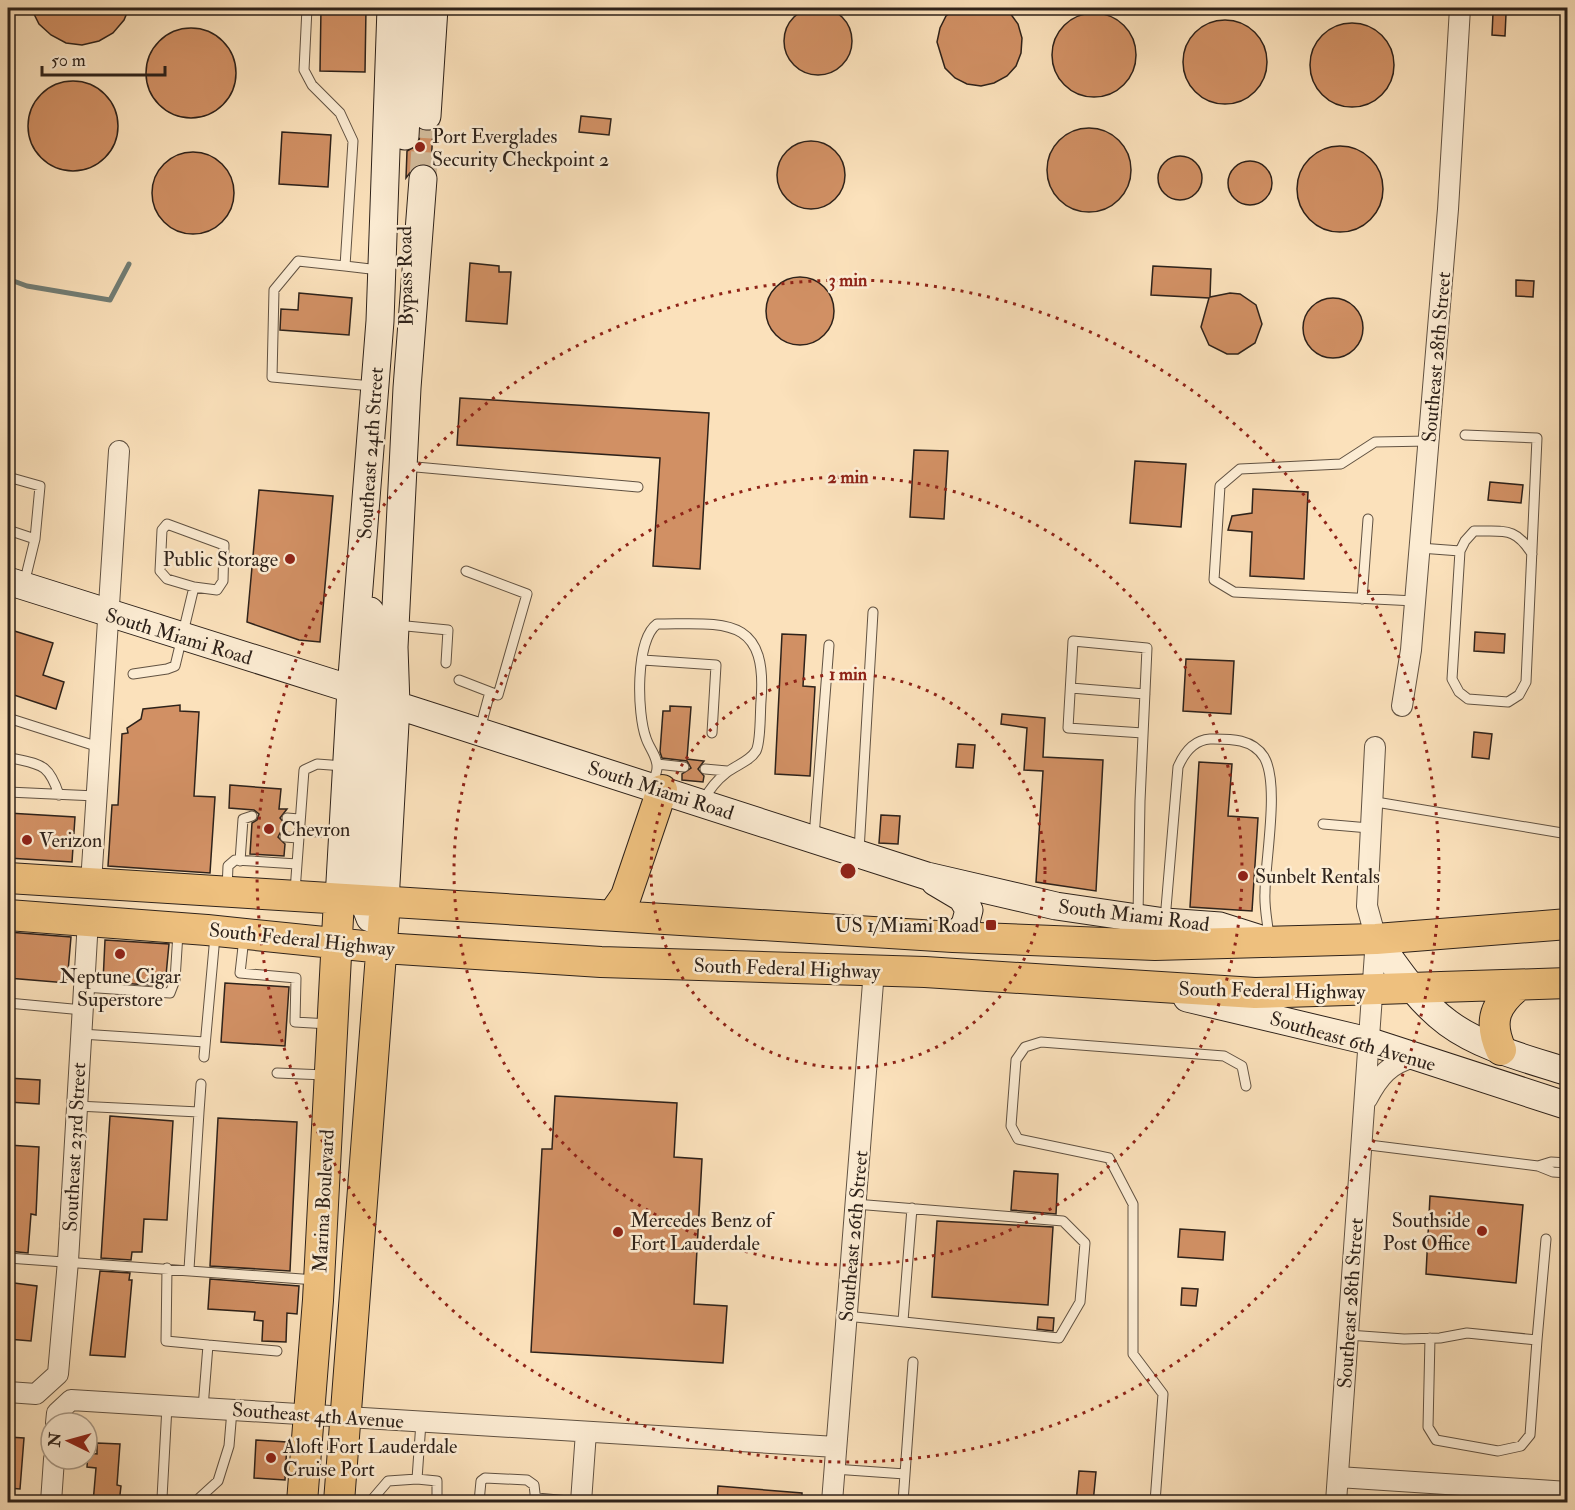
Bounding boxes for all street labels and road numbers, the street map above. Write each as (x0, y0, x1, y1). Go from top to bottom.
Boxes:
street label: Bypass Road (392, 226, 420, 326)
street label: Southeast 28th Street (1417, 270, 1456, 443)
street label: Southeast 24th Street (352, 366, 389, 540)
street label: South Miami Road (103, 602, 255, 671)
street label: South Miami Road (585, 755, 737, 826)
street label: South Miami Road (1057, 894, 1211, 937)
street label: South Federal Highway (208, 917, 397, 962)
street label: South Federal Highway (693, 953, 882, 984)
street label: South Federal Highway (1178, 976, 1367, 1005)
street label: Southeast 6th Avenue (1267, 1006, 1439, 1077)
street label: Southeast 23rd Street (58, 1061, 91, 1232)
street label: Marina Boulevard (307, 1129, 340, 1273)
street label: Southeast 26th Street (834, 1149, 873, 1323)
street label: Southeast 28th Street (1332, 1216, 1369, 1389)
street label: Southeast 4th Avenue (231, 1397, 405, 1434)

